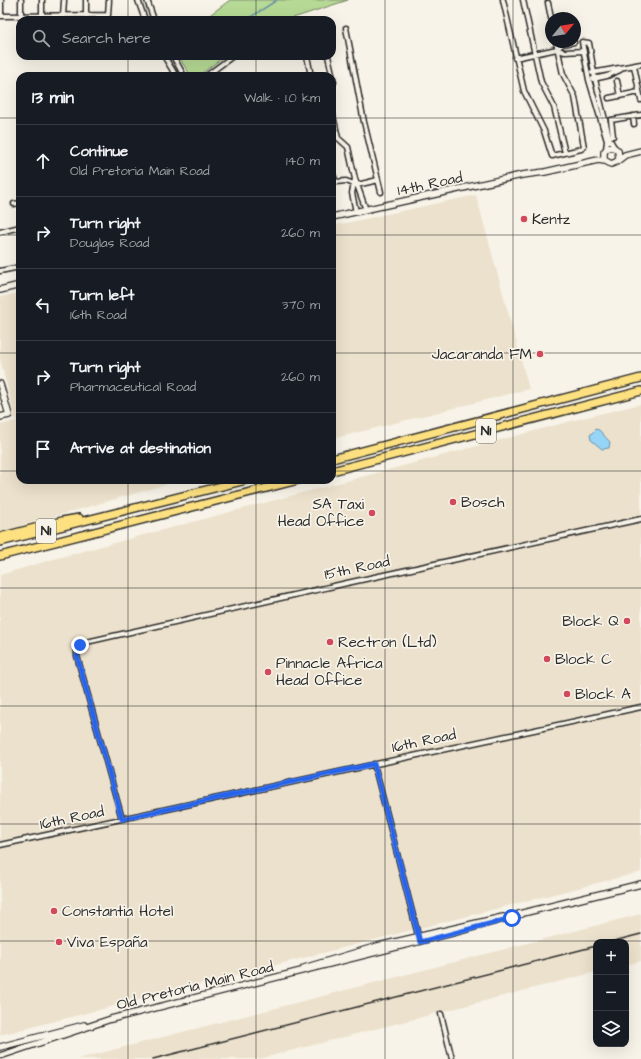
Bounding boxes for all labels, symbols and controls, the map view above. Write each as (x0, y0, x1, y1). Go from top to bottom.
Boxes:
north arrow (545, 12, 581, 48)
search box (16, 16, 336, 60)
icon: search (30, 27, 52, 49)
text: Search here (62, 28, 151, 49)
text: 13 min (32, 86, 74, 110)
text: Walk · 1.0 km (244, 89, 320, 107)
text: Continue (70, 141, 128, 162)
icon: ahead (32, 150, 54, 172)
text: 140 m (286, 152, 320, 170)
text: Old Pretoria Main Road (70, 162, 210, 180)
street label: 14th Road (395, 167, 465, 201)
place label: Kentz (532, 209, 571, 230)
text: Turn right (70, 213, 141, 234)
marker: Kentz (519, 214, 529, 224)
icon: right (32, 222, 54, 244)
text: 260 m (281, 224, 320, 242)
text: Douglas Road (70, 234, 149, 252)
text: Turn left (70, 285, 134, 306)
icon: left (32, 294, 54, 316)
text: 370 m (282, 296, 320, 314)
text: 16th Road (70, 306, 127, 324)
place label: Jacaranda FM (432, 344, 532, 365)
marker: Jacaranda FM (535, 349, 545, 359)
text: Turn right (70, 357, 141, 378)
icon: right (32, 366, 54, 388)
text: 260 m (281, 368, 320, 386)
text: Pharmaceutical Road (70, 378, 196, 396)
road number: N1 (476, 419, 496, 443)
icon: arrive (32, 438, 54, 460)
text: Arrive at destination (70, 438, 211, 459)
place label: Bosch (461, 492, 505, 513)
place label: SA Taxi Head Office (278, 494, 365, 532)
marker: Bosch (448, 497, 458, 507)
marker: SA Taxi Head Office (367, 508, 377, 518)
road number: N1 (36, 519, 56, 543)
street label: 15th Road (322, 551, 392, 585)
place label: Block Q (562, 611, 619, 632)
marker: Block Q (622, 616, 632, 626)
place label: Rectron (Ltd) (338, 632, 436, 653)
route end (71, 636, 89, 654)
marker: Rectron (Ltd) (325, 637, 335, 647)
place label: Block C (555, 649, 612, 670)
place label: Pinnacle Africa Head Office (276, 653, 383, 691)
marker: Block C (542, 654, 552, 664)
marker: Pinnacle Africa Head Office (263, 667, 273, 677)
place label: Block A (575, 684, 631, 705)
marker: Block A (562, 689, 572, 699)
street label: 16th Road (390, 724, 458, 758)
street label: 16th Road (38, 801, 106, 835)
place label: Constantia Hotel (62, 901, 173, 922)
marker: Constantia Hotel (49, 906, 59, 916)
route start (503, 909, 521, 927)
place label: Viva España (67, 932, 148, 953)
marker: Viva España (54, 937, 64, 947)
map controls (593, 939, 629, 1047)
button: + (593, 939, 629, 975)
street label: Old Pretoria Main Road (114, 956, 276, 1016)
button: − (593, 975, 629, 1011)
button: layers (593, 1011, 629, 1047)

